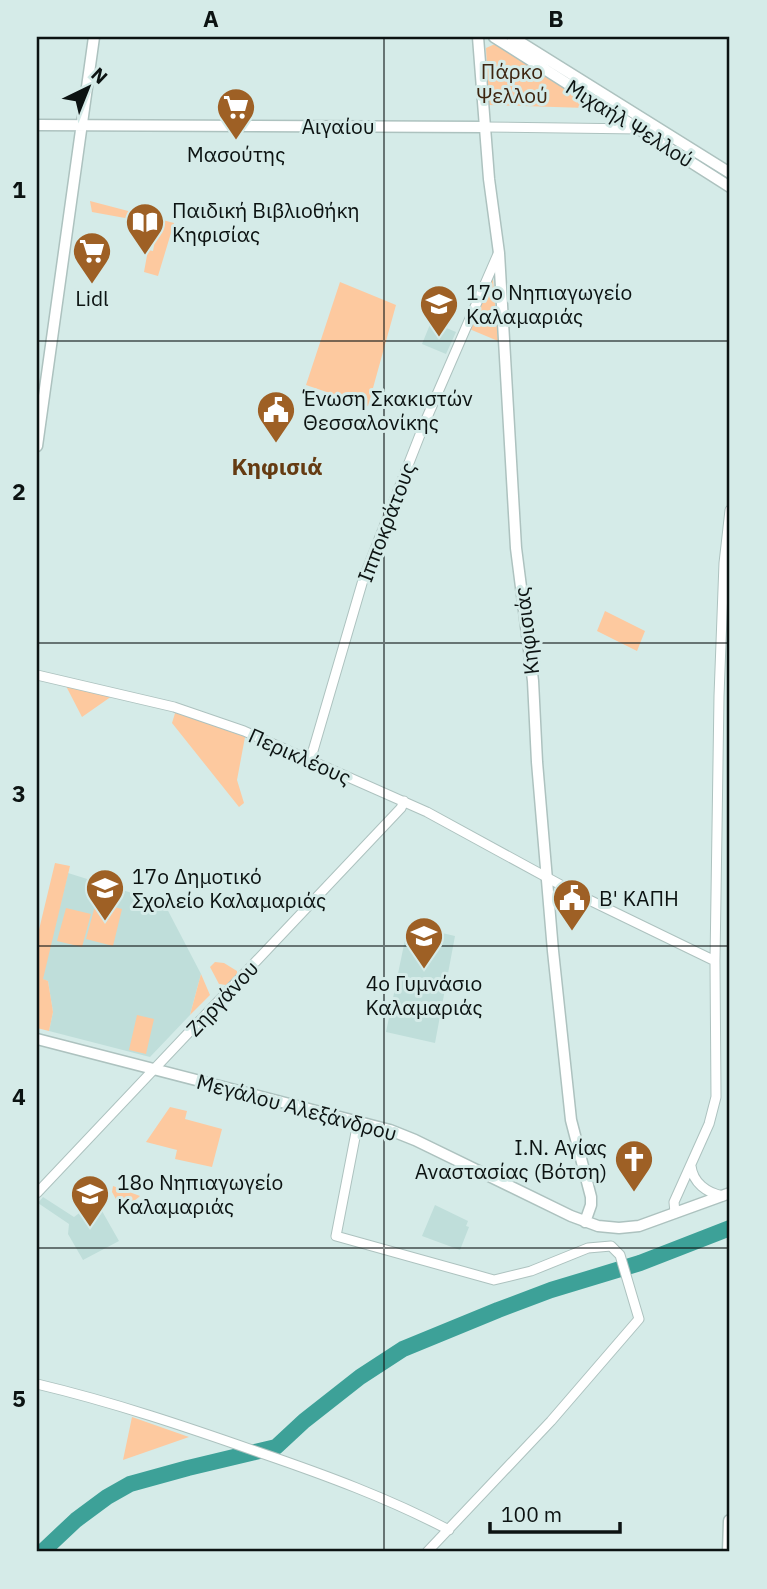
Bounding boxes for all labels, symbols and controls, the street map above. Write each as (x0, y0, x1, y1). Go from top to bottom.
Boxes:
text: A (203, 3, 219, 33)
text: B (548, 3, 564, 33)
north arrow (52, 52, 122, 122)
park label: Πάρκο Ψελλού (476, 57, 548, 109)
text: N (86, 62, 113, 89)
street label: Μιχαήλ Ψελλού (561, 72, 699, 174)
supermarket icon: Μασούτης (215, 86, 257, 141)
street label: Αιγαίου (301, 112, 375, 140)
place label: Μασούτης (187, 140, 285, 168)
text: 1 (12, 174, 26, 204)
place label: Παιδική Βιβλιοθήκη Κηφισίας (172, 196, 360, 248)
library icon: Παιδική Βιβλιοθήκη Κηφισίας (124, 201, 166, 256)
supermarket icon: Lidl (71, 230, 113, 285)
place label: 17ο Νηπιαγωγείο Καλαμαριάς (466, 278, 632, 330)
school or university icon: 17ο Νηπιαγωγείο Καλαμαριάς (418, 283, 460, 338)
place label: Lidl (75, 284, 109, 312)
place label: Ένωση Σκακιστών Θεσσαλονίκης (302, 384, 473, 436)
public building icon: Ένωση Σκακιστών Θεσσαλονίκης (255, 389, 297, 444)
district label: Κηφισιά (231, 451, 323, 481)
street label: Ιπποκράτους (350, 458, 422, 586)
text: 2 (12, 476, 26, 506)
street label: Κηφισιάς (507, 586, 545, 676)
street label: Περικλέους (244, 721, 356, 791)
text: 3 (12, 778, 26, 808)
place label: 17ο Δημοτικό Σχολείο Καλαμαριάς (132, 862, 326, 914)
school or university icon: 17ο Δημοτικό Σχολείο Καλαμαριάς (84, 867, 126, 922)
public building icon: Β' ΚΑΠΗ (551, 877, 593, 932)
place label: Β' ΚΑΠΗ (599, 884, 679, 912)
school or university icon: 4ο Γυμνάσιο Καλαμαριάς (403, 915, 445, 970)
street label: Ζηργάνου (180, 954, 264, 1042)
place label: 4ο Γυμνάσιο Καλαμαριάς (365, 969, 483, 1021)
street label: Μεγάλου Αλεξάνδρου (194, 1067, 400, 1147)
text: 4 (12, 1081, 26, 1111)
place label: Ι.Ν. Αγίας Αναστασίας (Βότση) (415, 1133, 607, 1185)
church icon: Ι.Ν. Αγίας Αναστασίας (Βότση) (613, 1138, 655, 1193)
place label: 18ο Νηπιαγωγείο Καλαμαριάς (117, 1168, 283, 1220)
school or university icon: 18ο Νηπιαγωγείο Καλαμαριάς (69, 1173, 111, 1228)
text: 5 (12, 1383, 26, 1413)
scale bar (490, 1491, 620, 1535)
text: 100 m (501, 1500, 562, 1528)

